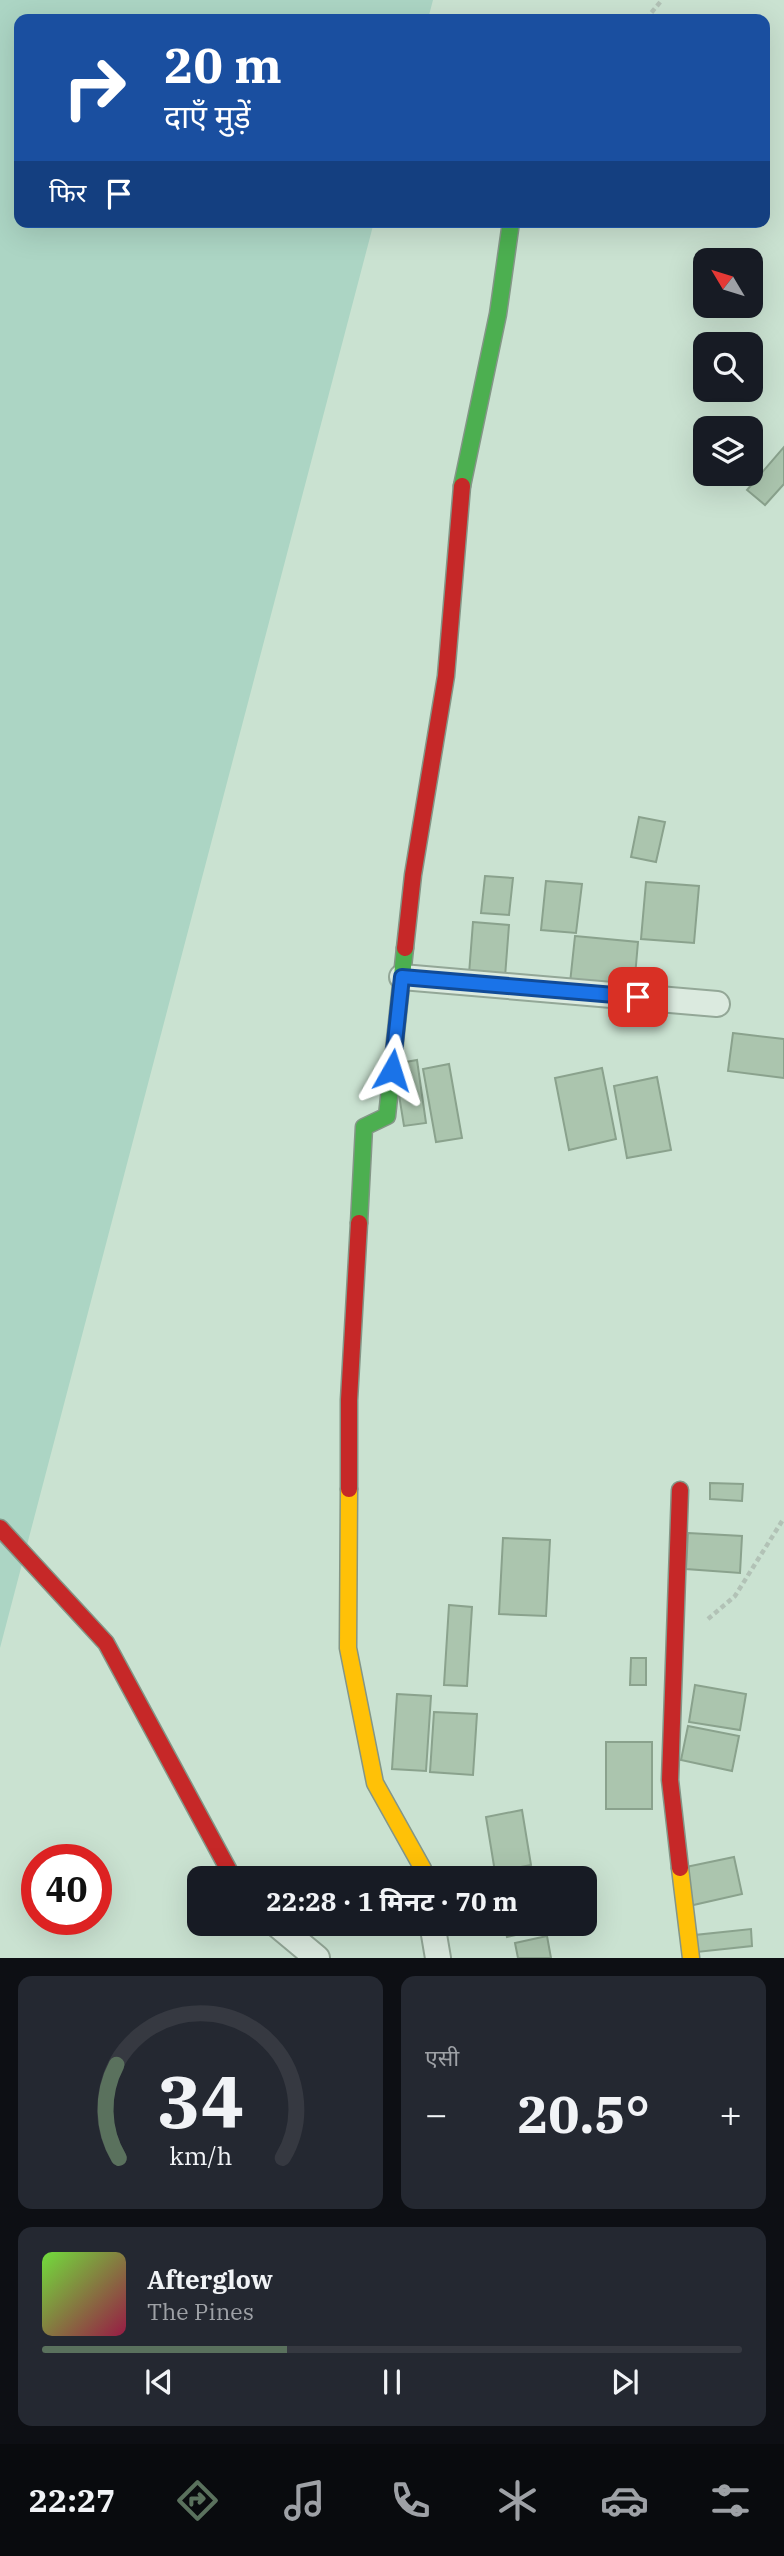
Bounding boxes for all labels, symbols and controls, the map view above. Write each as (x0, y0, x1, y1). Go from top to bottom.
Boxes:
text: 20 m (164, 33, 282, 96)
icon: right (49, 42, 140, 133)
text: दाएँ मुड़ें (164, 95, 251, 137)
text: फिर (49, 175, 86, 209)
icon: arrive (100, 175, 138, 213)
north arrow (693, 248, 763, 318)
map controls (693, 248, 763, 486)
button: search (693, 332, 763, 402)
button: layers (693, 416, 763, 486)
pin (608, 967, 668, 1027)
icon: arrive (619, 978, 657, 1016)
position arrow (355, 1033, 429, 1107)
speed limit sign: 40 (21, 1844, 112, 1935)
text: 22:28 · 1 मिनट · 70 m (266, 1884, 518, 1918)
text: एसी (425, 2042, 459, 2072)
text: 34 (157, 2054, 244, 2149)
text: 20.5° (517, 2080, 650, 2147)
text: − (425, 2089, 448, 2138)
text: + (719, 2089, 742, 2138)
text: km/h (169, 2139, 232, 2172)
text: Afterglow (147, 2262, 273, 2296)
text: The Pines (147, 2296, 254, 2326)
icon: previous (140, 2363, 178, 2401)
icon: pause (373, 2363, 411, 2401)
icon: next (606, 2363, 644, 2401)
icon: directions (173, 2476, 222, 2525)
icon: music (280, 2476, 329, 2525)
icon: phone (386, 2476, 435, 2525)
icon: climate (493, 2476, 542, 2525)
icon: car (600, 2476, 649, 2525)
icon: filters (706, 2476, 755, 2525)
text: 22:27 (29, 2479, 115, 2521)

